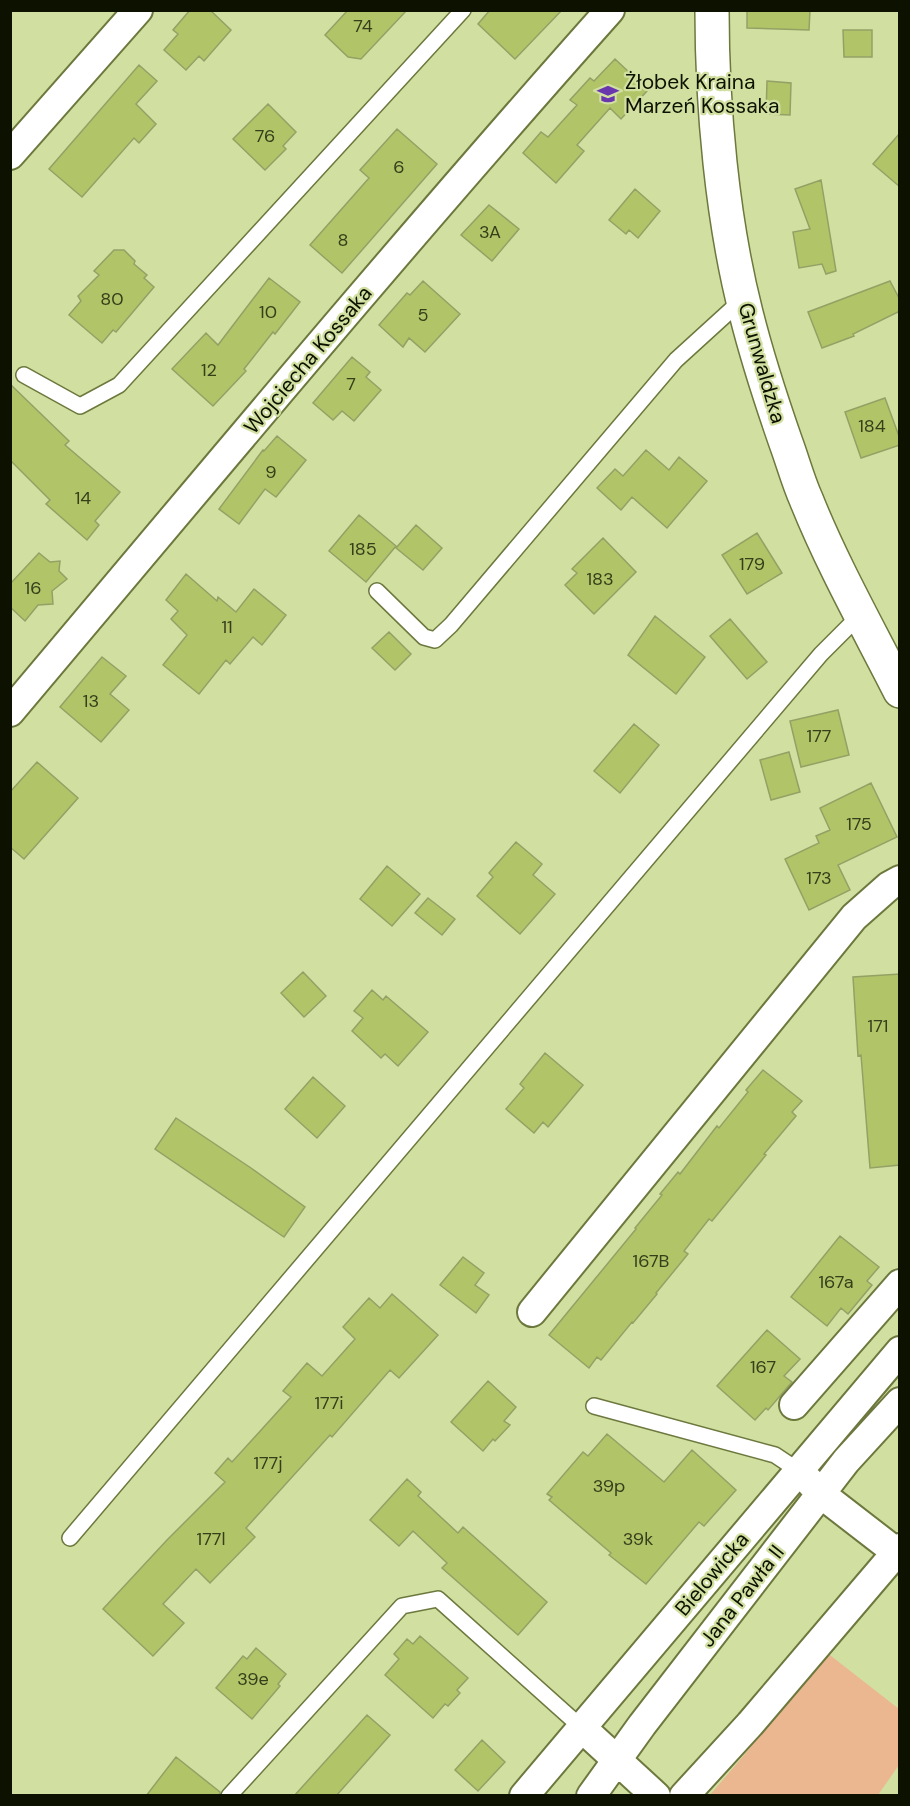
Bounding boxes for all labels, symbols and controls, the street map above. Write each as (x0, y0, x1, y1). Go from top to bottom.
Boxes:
house number: 74 (353, 14, 373, 38)
place label: Żłobek Kraina Marzeń Kossaka (625, 68, 780, 120)
school or university icon: Żłobek Kraina Marzeń Kossaka (596, 82, 620, 106)
house number: 76 (255, 124, 275, 148)
house number: 6 (393, 155, 405, 179)
house number: 3A (479, 220, 501, 244)
house number: 8 (338, 228, 348, 252)
street label: Wojciecha Kossaka (238, 280, 378, 440)
house number: 80 (100, 287, 124, 311)
street label: Grunwaldzka (731, 299, 793, 427)
house number: 10 (259, 300, 277, 324)
house number: 5 (418, 303, 428, 327)
house number: 12 (201, 358, 217, 382)
house number: 7 (346, 372, 356, 396)
house number: 184 (858, 414, 886, 438)
house number: 9 (265, 460, 277, 484)
house number: 14 (75, 486, 91, 510)
house number: 185 (349, 537, 377, 561)
house number: 179 (739, 552, 765, 576)
house number: 183 (586, 567, 614, 591)
house number: 16 (25, 576, 41, 600)
house number: 11 (221, 615, 233, 639)
house number: 13 (83, 689, 99, 713)
house number: 177 (807, 724, 831, 748)
house number: 175 (846, 812, 872, 836)
house number: 173 (806, 866, 832, 890)
house number: 171 (868, 1014, 888, 1038)
house number: 167B (633, 1249, 670, 1273)
house number: 167a (818, 1270, 854, 1294)
house number: 167 (750, 1355, 776, 1379)
house number: 177i (314, 1391, 344, 1415)
house number: 177j (253, 1451, 283, 1475)
house number: 39p (593, 1474, 625, 1498)
street label: Bielowicka (669, 1526, 755, 1622)
house number: 177l (197, 1527, 225, 1551)
house number: 39k (623, 1527, 653, 1551)
street label: Jana Pawła II (693, 1539, 791, 1653)
house number: 39e (237, 1667, 269, 1691)

